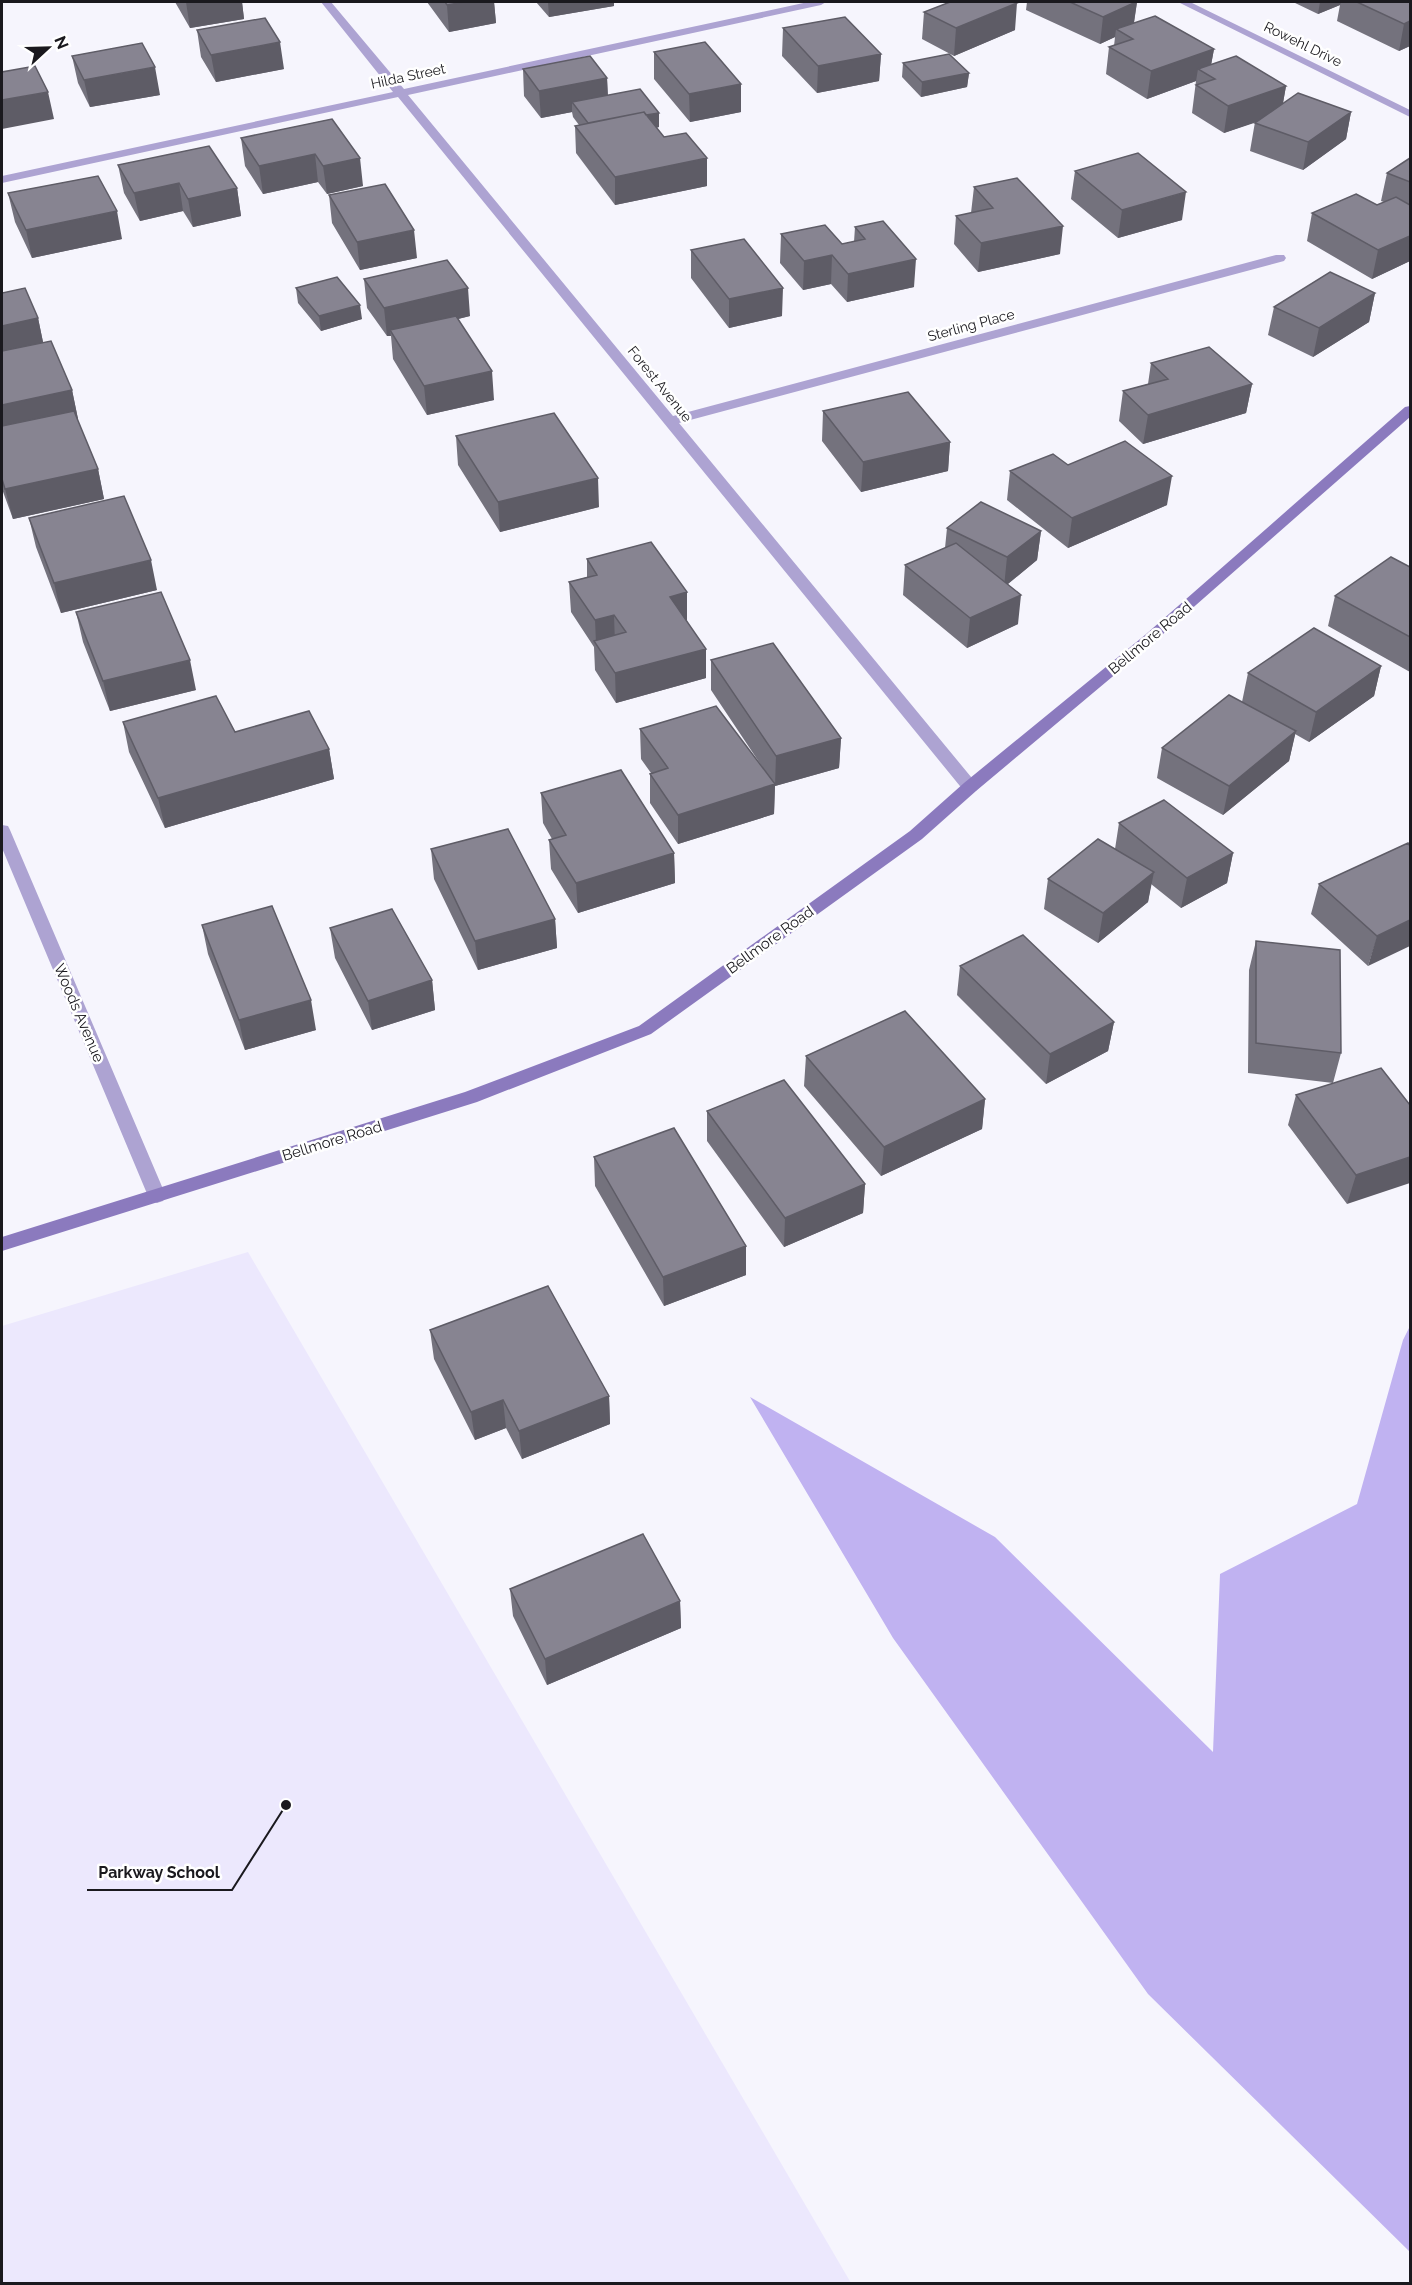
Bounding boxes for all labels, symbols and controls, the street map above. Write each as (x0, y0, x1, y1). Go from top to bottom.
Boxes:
north arrow (18, 18, 78, 78)
street label: Rowehl Drive (1261, 18, 1345, 70)
text: N (50, 33, 73, 52)
street label: Hilda Street (369, 60, 447, 92)
street label: Sterling Place (926, 306, 1016, 344)
street label: Forest Avenue (625, 343, 695, 425)
street label: Bellmore Road (1105, 598, 1195, 678)
street label: Bellmore Road (723, 902, 817, 978)
street label: Woods Avenue (50, 961, 108, 1065)
street label: Bellmore Road (280, 1117, 384, 1165)
callout: Parkway School (87, 1856, 232, 1890)
text: Parkway School (98, 1863, 221, 1882)

